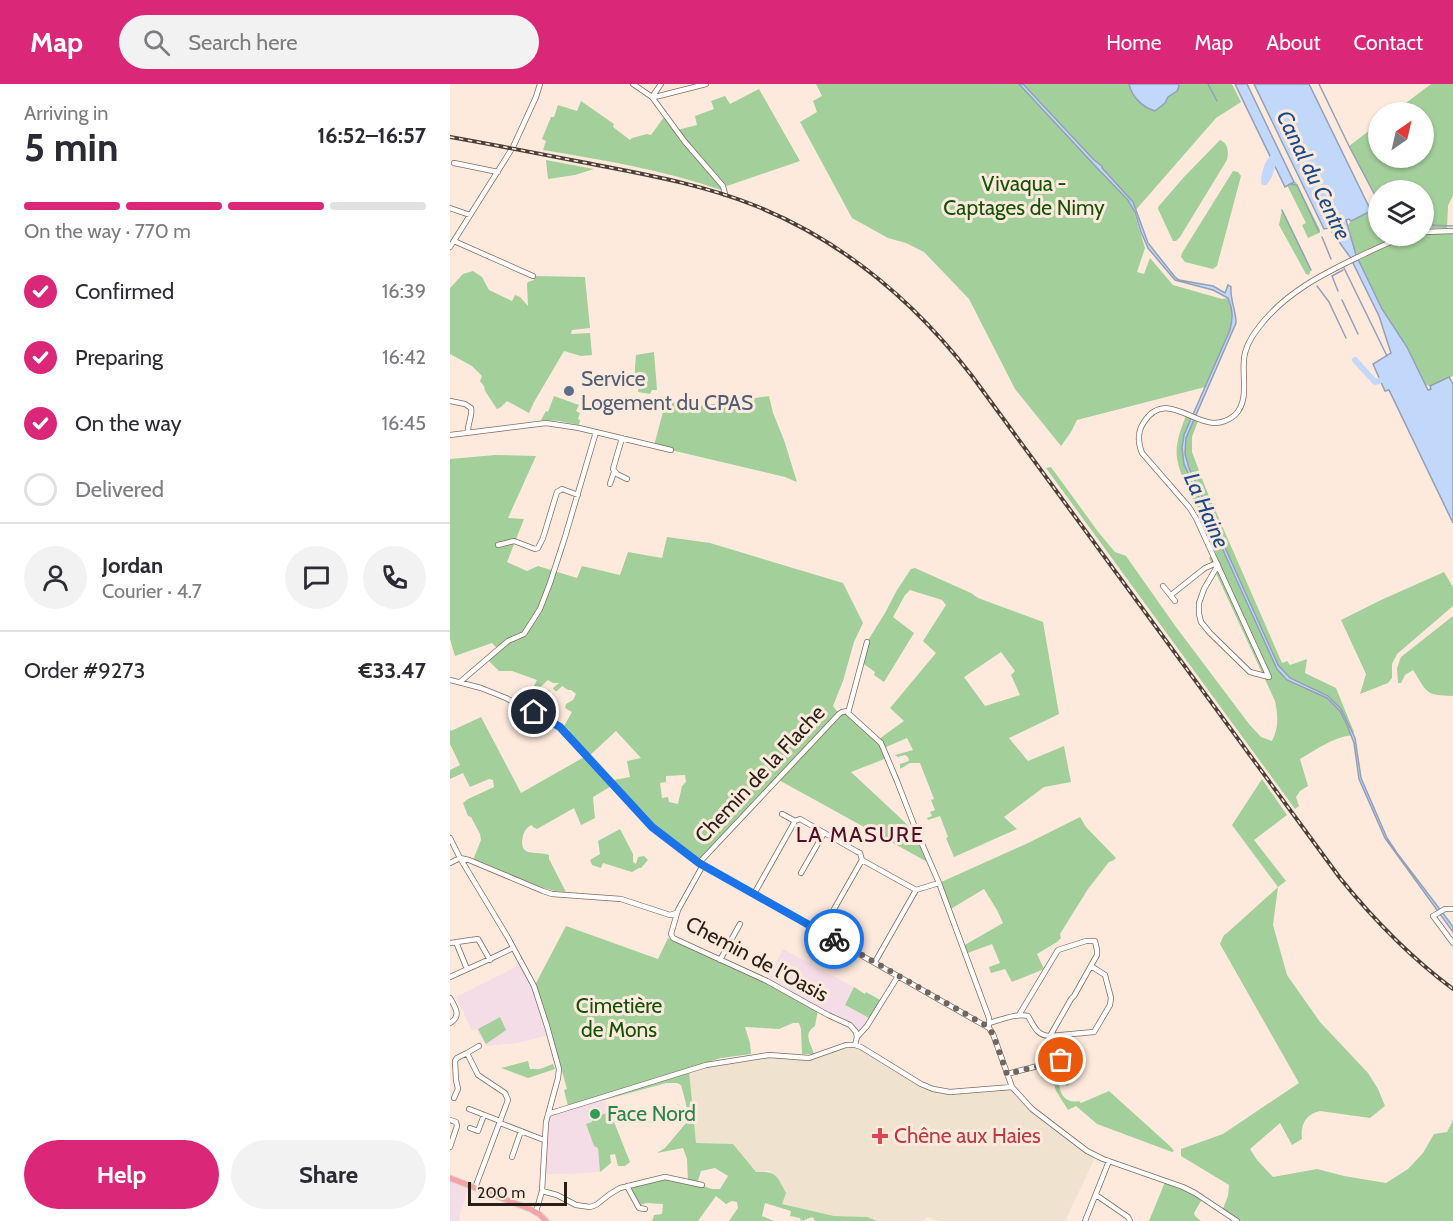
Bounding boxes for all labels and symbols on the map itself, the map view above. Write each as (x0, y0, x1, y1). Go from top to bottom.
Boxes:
north arrow (1368, 102, 1434, 168)
water label: Canal du Centre (1271, 106, 1356, 244)
park label: Vivaqua - Captages de Nimy (943, 171, 1105, 220)
place label: Service Logement du CPAS (581, 366, 753, 415)
marker: Service Logement du CPAS (562, 384, 576, 398)
water label: La Haine (1178, 468, 1235, 552)
pin (508, 686, 559, 737)
street label: Chemin de la Flache (689, 700, 830, 848)
district label: LA MASURE (796, 821, 924, 848)
courier (804, 909, 864, 969)
street label: Chemin de l'Oasis (682, 910, 833, 1007)
park label: Cimetière de Mons (576, 993, 663, 1042)
pin (1035, 1034, 1086, 1085)
place label: Face Nord (607, 1101, 696, 1126)
marker: Face Nord (588, 1107, 602, 1121)
place label: Chêne aux Haies (894, 1123, 1041, 1148)
marker: Chêne aux Haies (871, 1127, 889, 1145)
scale bar (468, 1179, 567, 1206)

